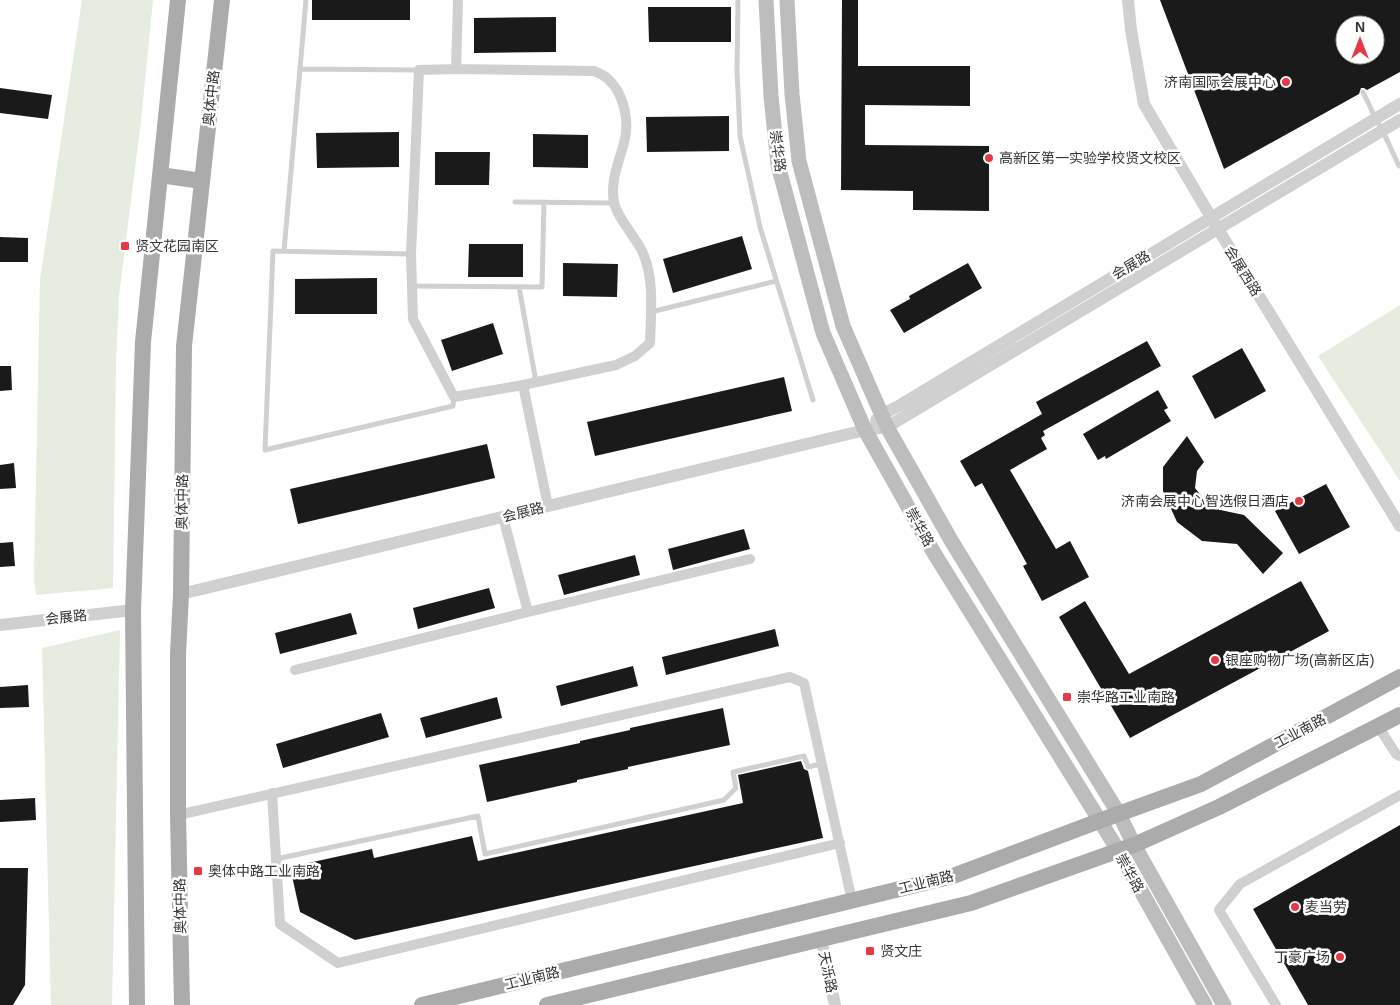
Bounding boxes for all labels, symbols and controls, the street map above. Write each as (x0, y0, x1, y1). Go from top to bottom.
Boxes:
north arrow (1335, 15, 1385, 65)
text: N (1355, 19, 1365, 35)
street label: 奥体中路 (200, 69, 222, 127)
place label: 济南国际会展中心 (1164, 74, 1276, 90)
marker: 济南国际会展中心 (1280, 76, 1292, 88)
street label: 崇华路 (767, 129, 789, 173)
place label: 高新区第一实验学校贤文校区 (999, 150, 1181, 166)
marker: 高新区第一实验学校贤文校区 (983, 152, 995, 164)
place label: 贤文花园南区 (135, 238, 219, 254)
marker: 贤文花园南区 (119, 240, 131, 252)
street label: 会展西路 (1221, 243, 1265, 299)
street label: 会展路 (1109, 247, 1153, 283)
street label: 奥体中路 (174, 474, 190, 530)
place label: 济南会展中心智选假日酒店 (1121, 493, 1289, 509)
marker: 济南会展中心智选假日酒店 (1293, 495, 1305, 507)
street label: 会展路 (501, 499, 545, 525)
street label: 崇华路 (903, 505, 937, 549)
street label: 会展路 (44, 607, 88, 627)
place label: 银座购物广场(高新区店) (1225, 652, 1374, 668)
marker: 银座购物广场(高新区店) (1209, 654, 1221, 666)
place label: 崇华路工业南路 (1077, 689, 1175, 705)
marker: 崇华路工业南路 (1061, 691, 1073, 703)
street label: 工业南路 (1272, 711, 1328, 751)
street label: 崇华路 (1113, 851, 1147, 895)
place label: 奥体中路工业南路 (208, 863, 320, 879)
marker: 奥体中路工业南路 (192, 865, 204, 877)
street label: 工业南路 (897, 867, 955, 897)
street label: 奥体中路 (172, 878, 188, 934)
place label: 麦当劳 (1305, 899, 1347, 915)
marker: 麦当劳 (1289, 901, 1301, 913)
place label: 贤文庄 (880, 943, 922, 959)
marker: 贤文庄 (864, 945, 876, 957)
place label: 丁豪广场 (1274, 949, 1330, 965)
street label: 天泺路 (816, 950, 840, 994)
marker: 丁豪广场 (1334, 951, 1346, 963)
street label: 工业南路 (503, 963, 561, 993)

